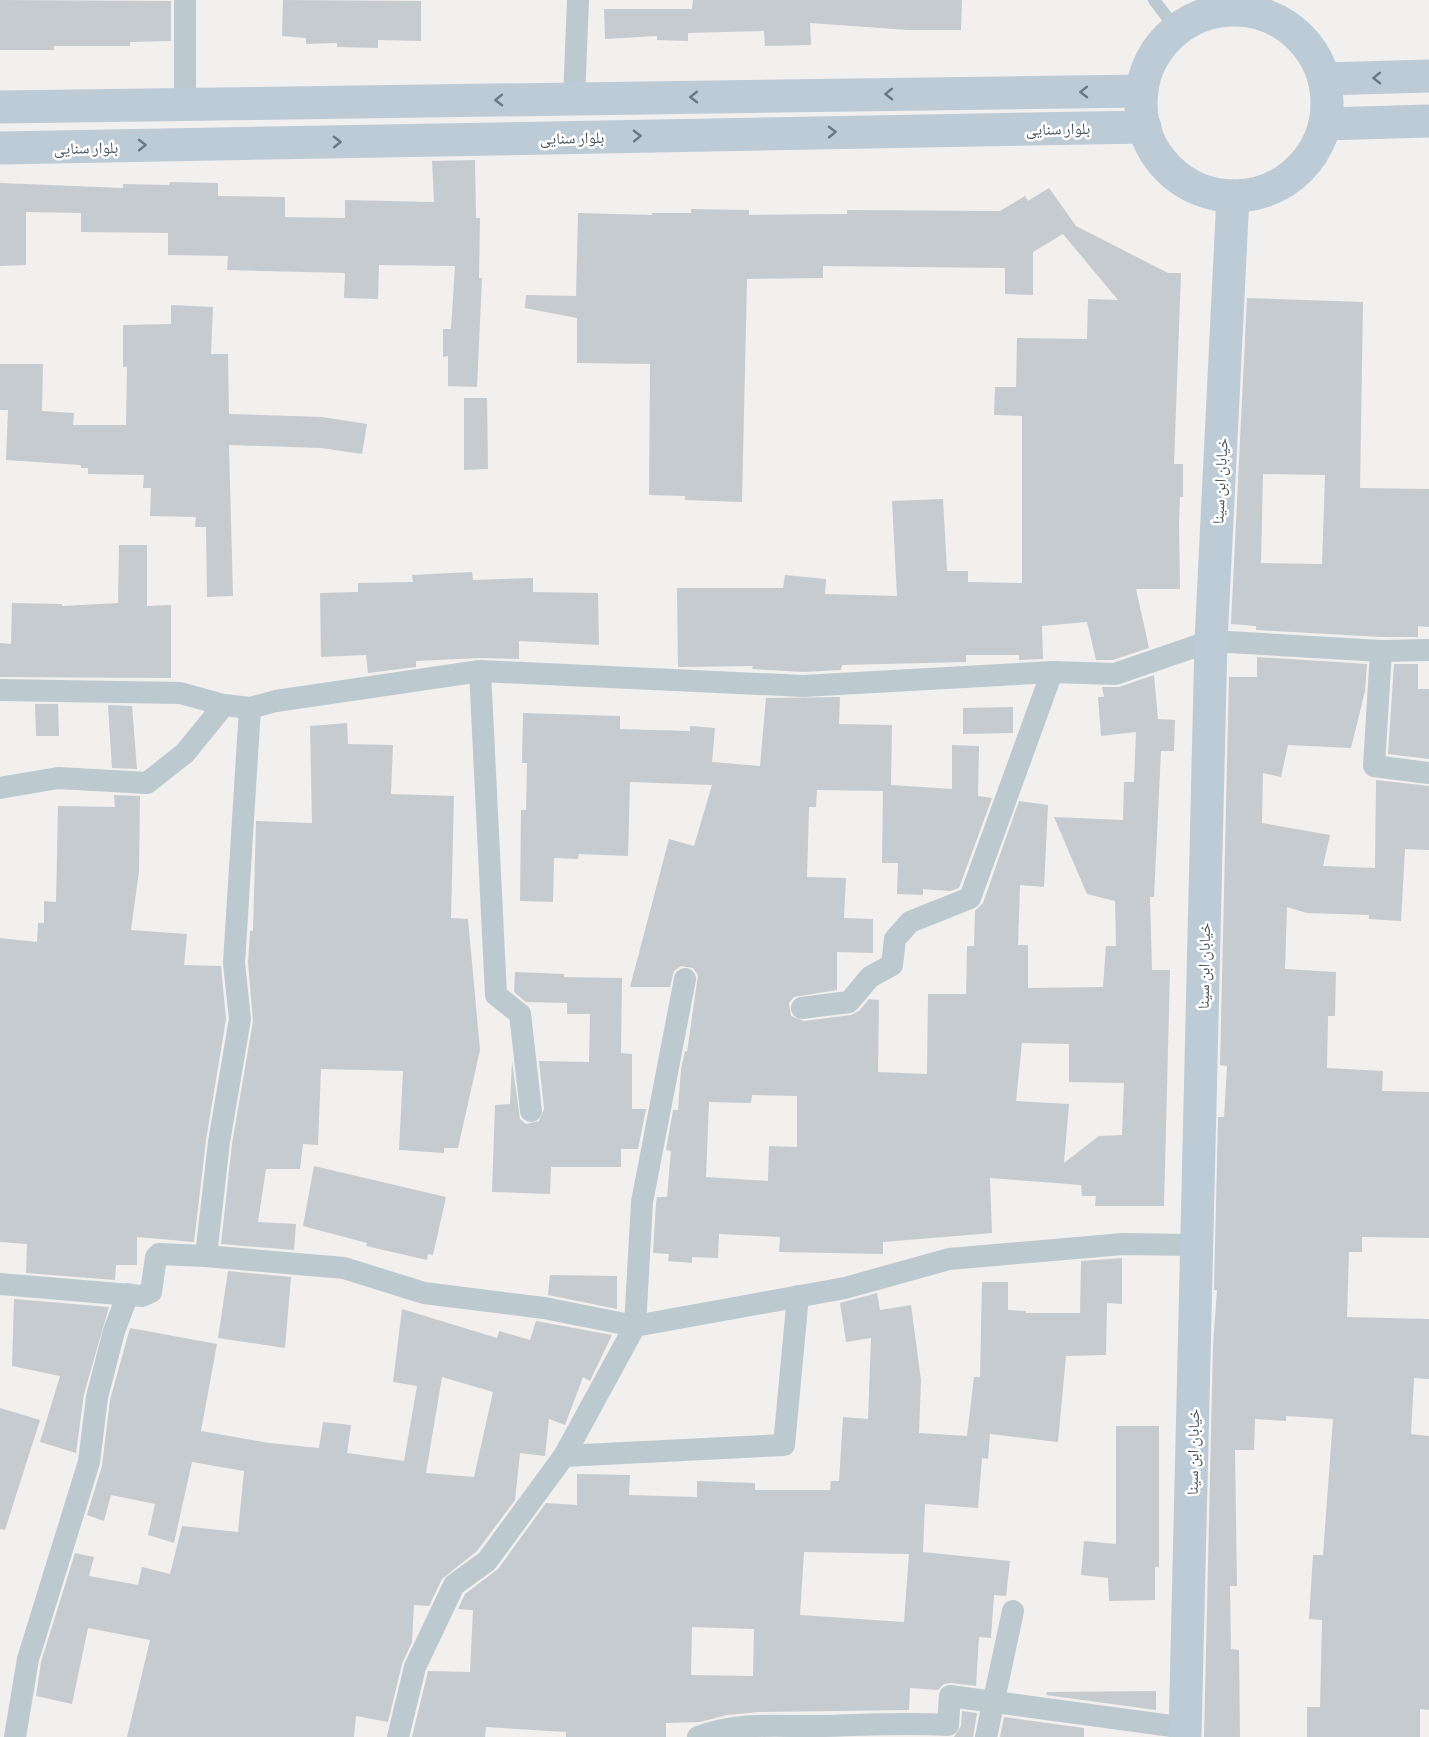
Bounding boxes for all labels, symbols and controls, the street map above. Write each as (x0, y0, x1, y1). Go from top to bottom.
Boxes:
one-way arrow (1372, 71, 1381, 84)
one-way arrow (1079, 86, 1088, 98)
one-way arrow (884, 88, 893, 101)
one-way arrow (689, 91, 698, 103)
one-way arrow (494, 94, 503, 106)
street label: بلوار سنایی (1026, 118, 1090, 140)
one-way arrow (828, 126, 837, 139)
street label: بلوار سنایی (540, 127, 604, 149)
one-way arrow (633, 130, 642, 142)
one-way arrow (333, 136, 342, 148)
street label: بلوار سنایی (54, 137, 118, 159)
one-way arrow (138, 139, 147, 152)
street label: خیابان ابن سینا (1207, 437, 1233, 525)
street label: خیابان ابن سینا (1193, 923, 1215, 1009)
street label: خیابان ابن سینا (1182, 1409, 1204, 1495)

